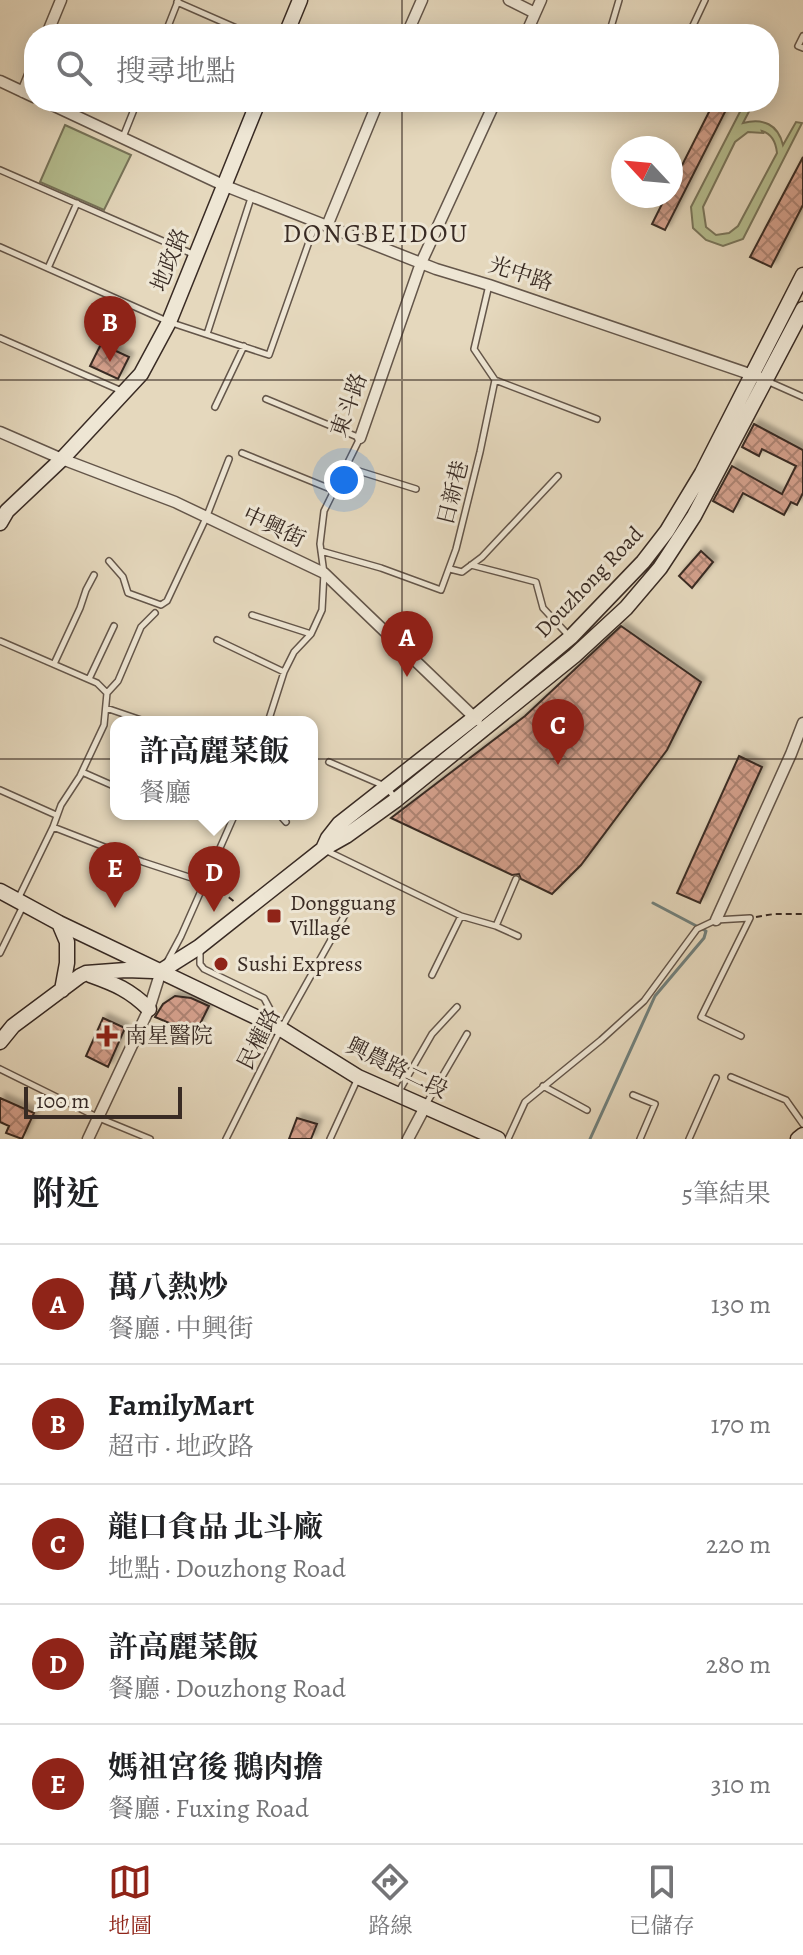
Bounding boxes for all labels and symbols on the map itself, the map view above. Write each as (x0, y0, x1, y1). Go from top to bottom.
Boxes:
north arrow (611, 136, 683, 208)
district label: DONGBEIDOU (283, 216, 469, 251)
street label: 地政路 (144, 224, 196, 296)
street label: 光中路 (485, 250, 557, 298)
pin: B (84, 296, 136, 362)
street label: 東斗路 (324, 369, 374, 441)
street label: 日新巷 (430, 457, 476, 529)
your location (324, 460, 364, 500)
street label: 中興街 (238, 499, 310, 555)
street label: Douzhong Road (528, 520, 650, 644)
pin: A (381, 611, 433, 677)
pin: C (532, 699, 584, 765)
pin: E (89, 842, 141, 908)
pin: D (188, 846, 240, 912)
place label: Dongguang Village (289, 888, 396, 943)
marker: Dongguang Village (265, 907, 283, 925)
place label: Sushi Express (237, 949, 363, 979)
marker: Sushi Express (212, 955, 230, 973)
street label: 民權路 (231, 1003, 287, 1075)
place label: 南星醫院 (125, 1021, 213, 1051)
marker: 南星醫院 (96, 1025, 118, 1047)
street label: 興農路二段 (341, 1030, 453, 1106)
scale bar (24, 1083, 182, 1119)

